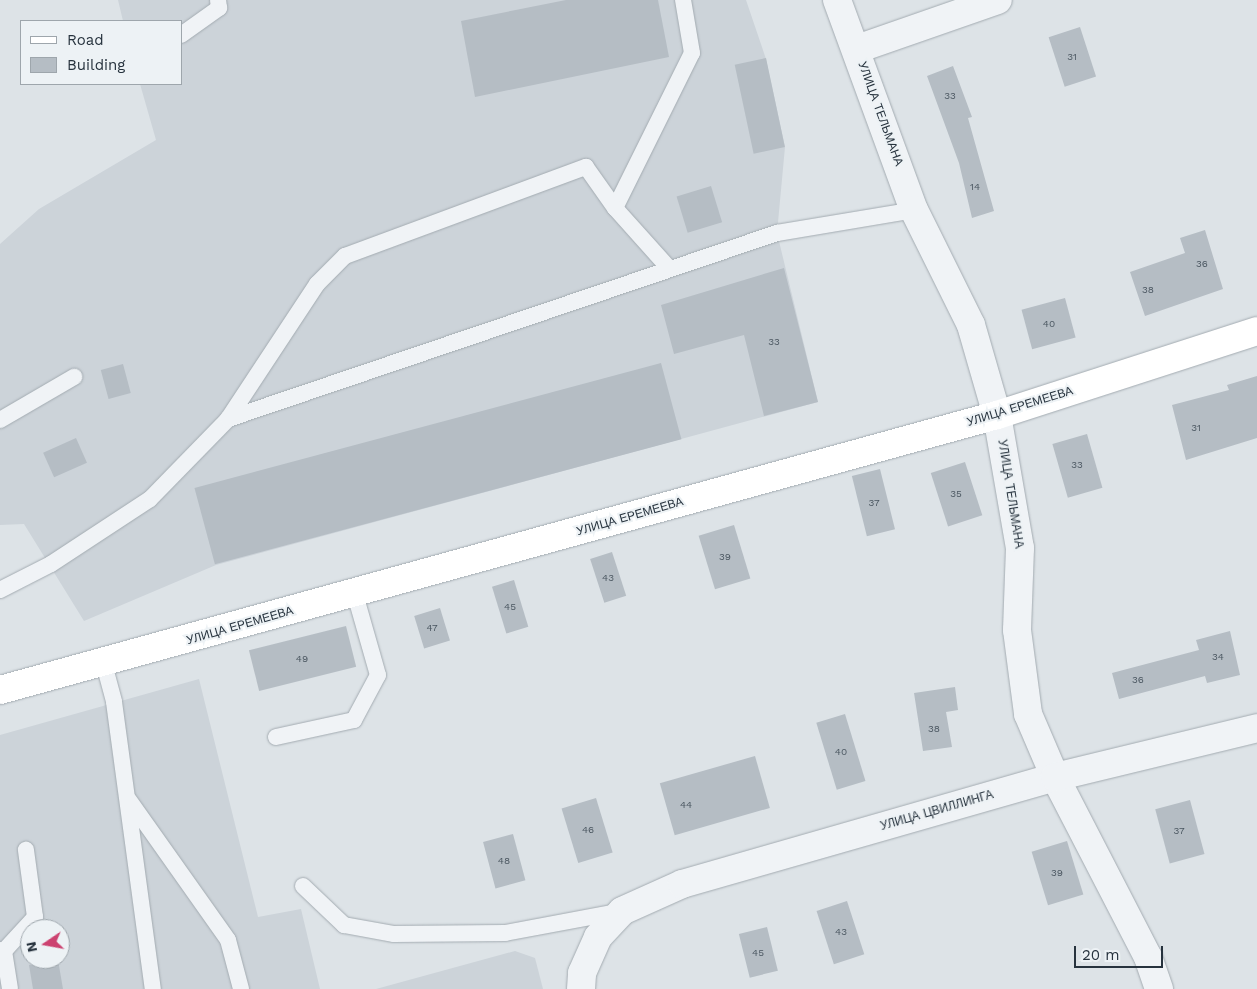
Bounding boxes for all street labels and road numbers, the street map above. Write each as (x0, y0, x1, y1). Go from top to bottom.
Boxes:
street label: УЛИЦА ТЕЛЬМАНА (854, 60, 906, 168)
street label: УЛИЦА ЕРЕМЕЕВА (965, 384, 1075, 430)
street label: УЛИЦА ТЕЛЬМАНА (994, 438, 1026, 550)
street label: УЛИЦА ЕРЕМЕЕВА (575, 495, 685, 539)
street label: УЛИЦА ЕРЕМЕЕВА (185, 604, 295, 648)
street label: УЛИЦА ЦВИЛЛИНГА (879, 788, 995, 834)

